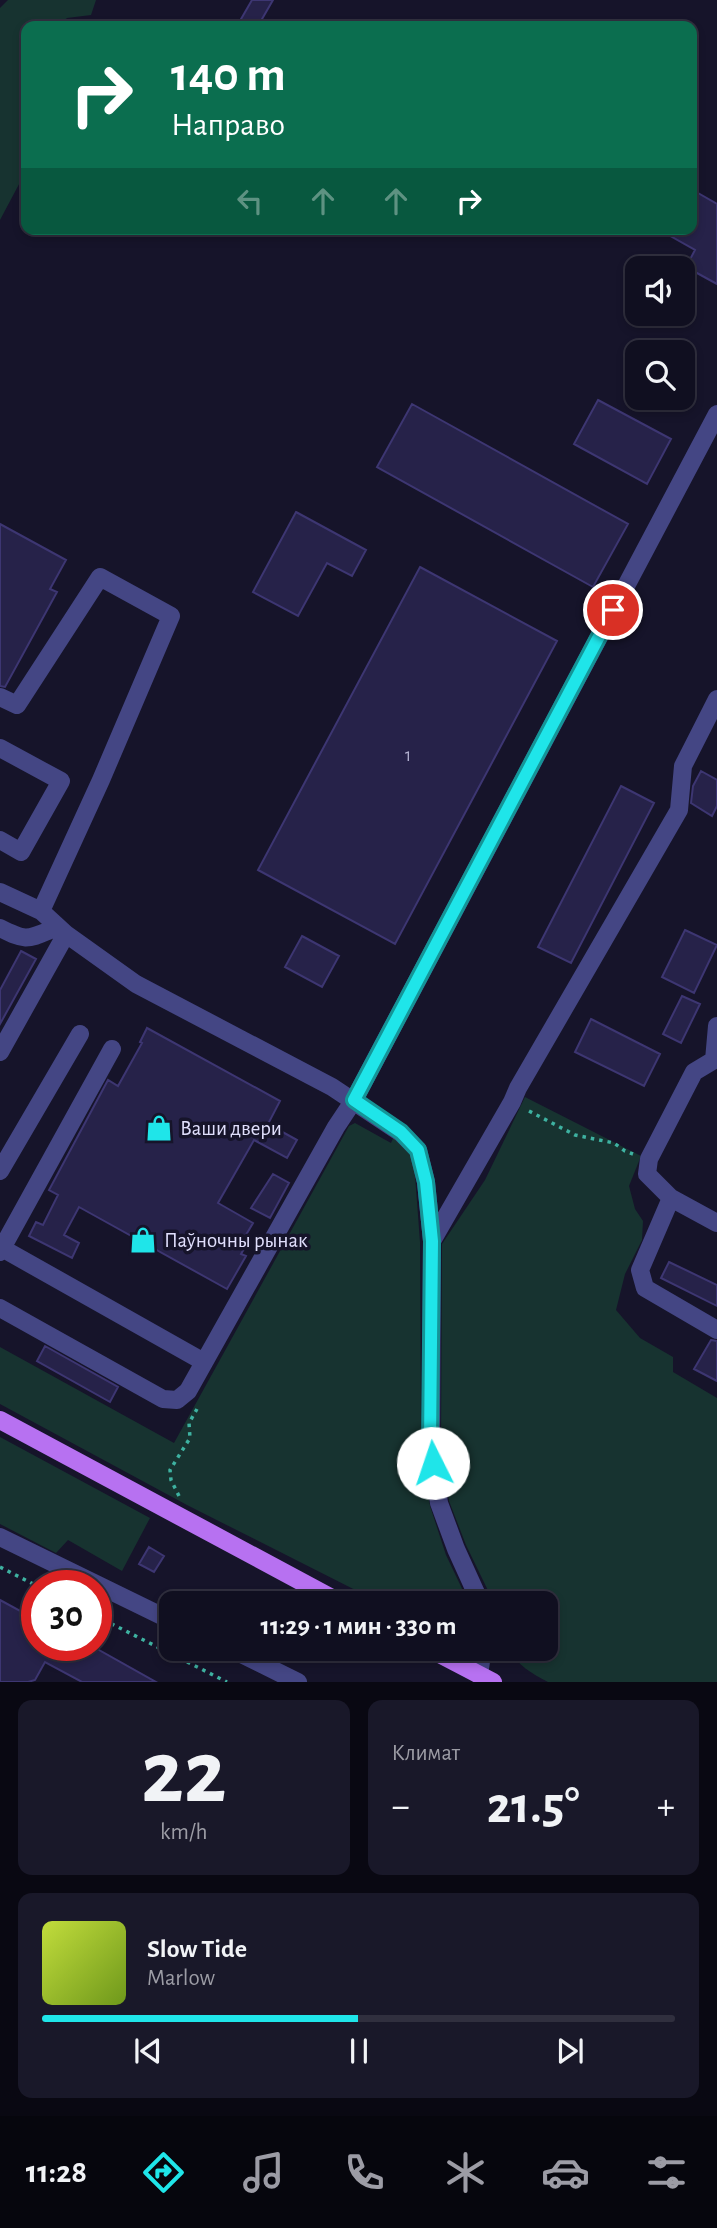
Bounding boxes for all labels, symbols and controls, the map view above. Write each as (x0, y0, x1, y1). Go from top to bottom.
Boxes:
icon: right (56, 49, 147, 140)
text: 140 m (171, 51, 286, 100)
text: Направо (171, 109, 285, 141)
icon: left (231, 182, 269, 220)
icon: ahead (304, 182, 342, 220)
icon: ahead (377, 182, 415, 220)
icon: right (450, 182, 488, 220)
map controls (625, 256, 695, 410)
button: sound (625, 256, 695, 326)
button: search (625, 340, 695, 410)
pin (583, 580, 643, 640)
icon: arrive (594, 591, 632, 629)
house number: 1 (405, 747, 411, 765)
shop icon: Ваши двери (144, 1113, 174, 1143)
place label: Ваши двери (180, 1118, 282, 1139)
shop icon: Паўночны рынак (128, 1225, 158, 1255)
place label: Паўночны рынак (164, 1230, 308, 1251)
position arrow (396, 1426, 470, 1500)
speed limit sign: 30 (21, 1570, 112, 1661)
text: 11:29 · 1 мин · 330 m (261, 1613, 456, 1639)
text: 22 (141, 1728, 227, 1819)
text: Климат (392, 1742, 460, 1765)
text: 21.5° (487, 1780, 580, 1832)
text: − (392, 1788, 410, 1826)
text: + (657, 1788, 675, 1826)
text: km/h (160, 1821, 207, 1844)
text: Slow Tide (147, 1936, 247, 1962)
text: Marlow (147, 1967, 215, 1990)
icon: previous (129, 2032, 167, 2070)
icon: pause (340, 2032, 378, 2070)
icon: next (551, 2032, 589, 2070)
icon: directions (139, 2148, 188, 2197)
icon: music (239, 2148, 288, 2197)
icon: phone (340, 2148, 389, 2197)
icon: climate (441, 2148, 490, 2197)
icon: car (541, 2148, 590, 2197)
icon: filters (642, 2148, 691, 2197)
text: 11:28 (26, 2156, 87, 2188)

